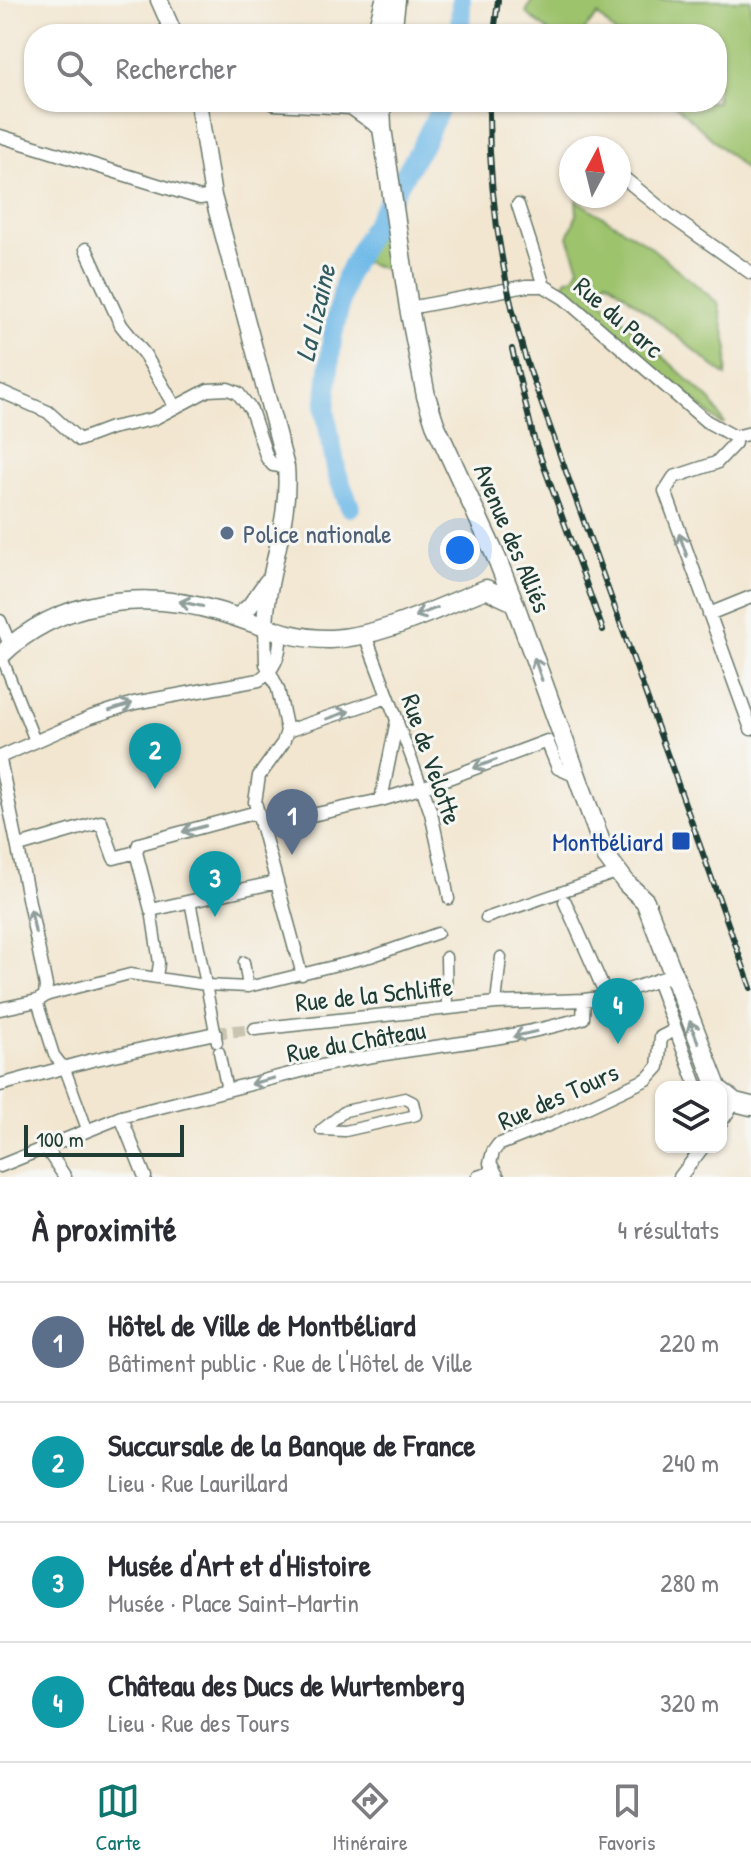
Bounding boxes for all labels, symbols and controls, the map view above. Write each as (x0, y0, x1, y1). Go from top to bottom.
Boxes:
search box (24, 24, 727, 112)
icon: search (52, 46, 96, 90)
text: Rechercher (116, 48, 237, 88)
north arrow (559, 136, 631, 208)
water label: La Lizaine (286, 259, 345, 365)
street label: Rue du Parc (567, 268, 671, 366)
street label: Avenue des Alliés (466, 458, 560, 618)
place label: Police nationale (243, 516, 392, 551)
marker: Police nationale (218, 524, 236, 542)
your location (440, 530, 480, 570)
one-way arrow (675, 533, 690, 558)
one-way arrow (179, 596, 204, 611)
one-way arrow (414, 606, 439, 620)
one-way arrow (529, 656, 544, 681)
street label: Rue de Velotte (393, 689, 471, 829)
one-way arrow (108, 699, 133, 714)
one-way arrow (325, 706, 350, 721)
pin: 2 (129, 723, 181, 789)
one-way arrow (473, 758, 498, 772)
pin: 1 (266, 789, 318, 855)
one-way arrow (181, 822, 207, 837)
place label: Montbéliard (552, 824, 663, 859)
marker: Montbéliard (670, 830, 692, 852)
pin: 3 (189, 851, 241, 917)
one-way arrow (25, 909, 40, 934)
street label: Rue de la Schliffe (294, 968, 454, 1020)
pin: 4 (592, 978, 644, 1044)
street label: Rue du Château (284, 1012, 428, 1070)
one-way arrow (686, 1020, 700, 1044)
one-way arrow (513, 1027, 538, 1042)
street label: Rue des Tours (492, 1054, 624, 1138)
one-way arrow (250, 1075, 276, 1090)
map controls (655, 1081, 727, 1153)
button: layers (655, 1081, 727, 1153)
scale bar (24, 1121, 184, 1157)
text: 100 m (36, 1124, 84, 1154)
text: À proximité (32, 1206, 177, 1252)
text: 4 résultats (617, 1212, 719, 1247)
text: Hôtel de Ville de Montbéliard (108, 1305, 416, 1345)
text: 1 (53, 1325, 63, 1360)
text: 220 m (659, 1325, 719, 1360)
text: Bâtiment public · Rue de l'Hôtel de Ville (108, 1345, 473, 1380)
text: Succursale de la Banque de France (108, 1425, 475, 1465)
text: 2 (52, 1445, 64, 1480)
text: 240 m (662, 1445, 719, 1480)
text: Lieu · Rue Laurillard (108, 1465, 288, 1500)
text: Musée d'Art et d'Histoire (108, 1545, 371, 1585)
text: 3 (52, 1565, 64, 1600)
text: 280 m (660, 1565, 719, 1600)
text: Musée · Place Saint-Martin (108, 1585, 359, 1620)
text: Château des Ducs de Wurtemberg (108, 1665, 465, 1705)
text: 4 (53, 1685, 63, 1720)
text: 320 m (660, 1685, 719, 1720)
text: Lieu · Rue des Tours (108, 1705, 289, 1740)
tab: Carte (96, 1779, 141, 1857)
tab: Itinéraire (332, 1779, 408, 1857)
tab: Favoris (599, 1779, 655, 1857)

